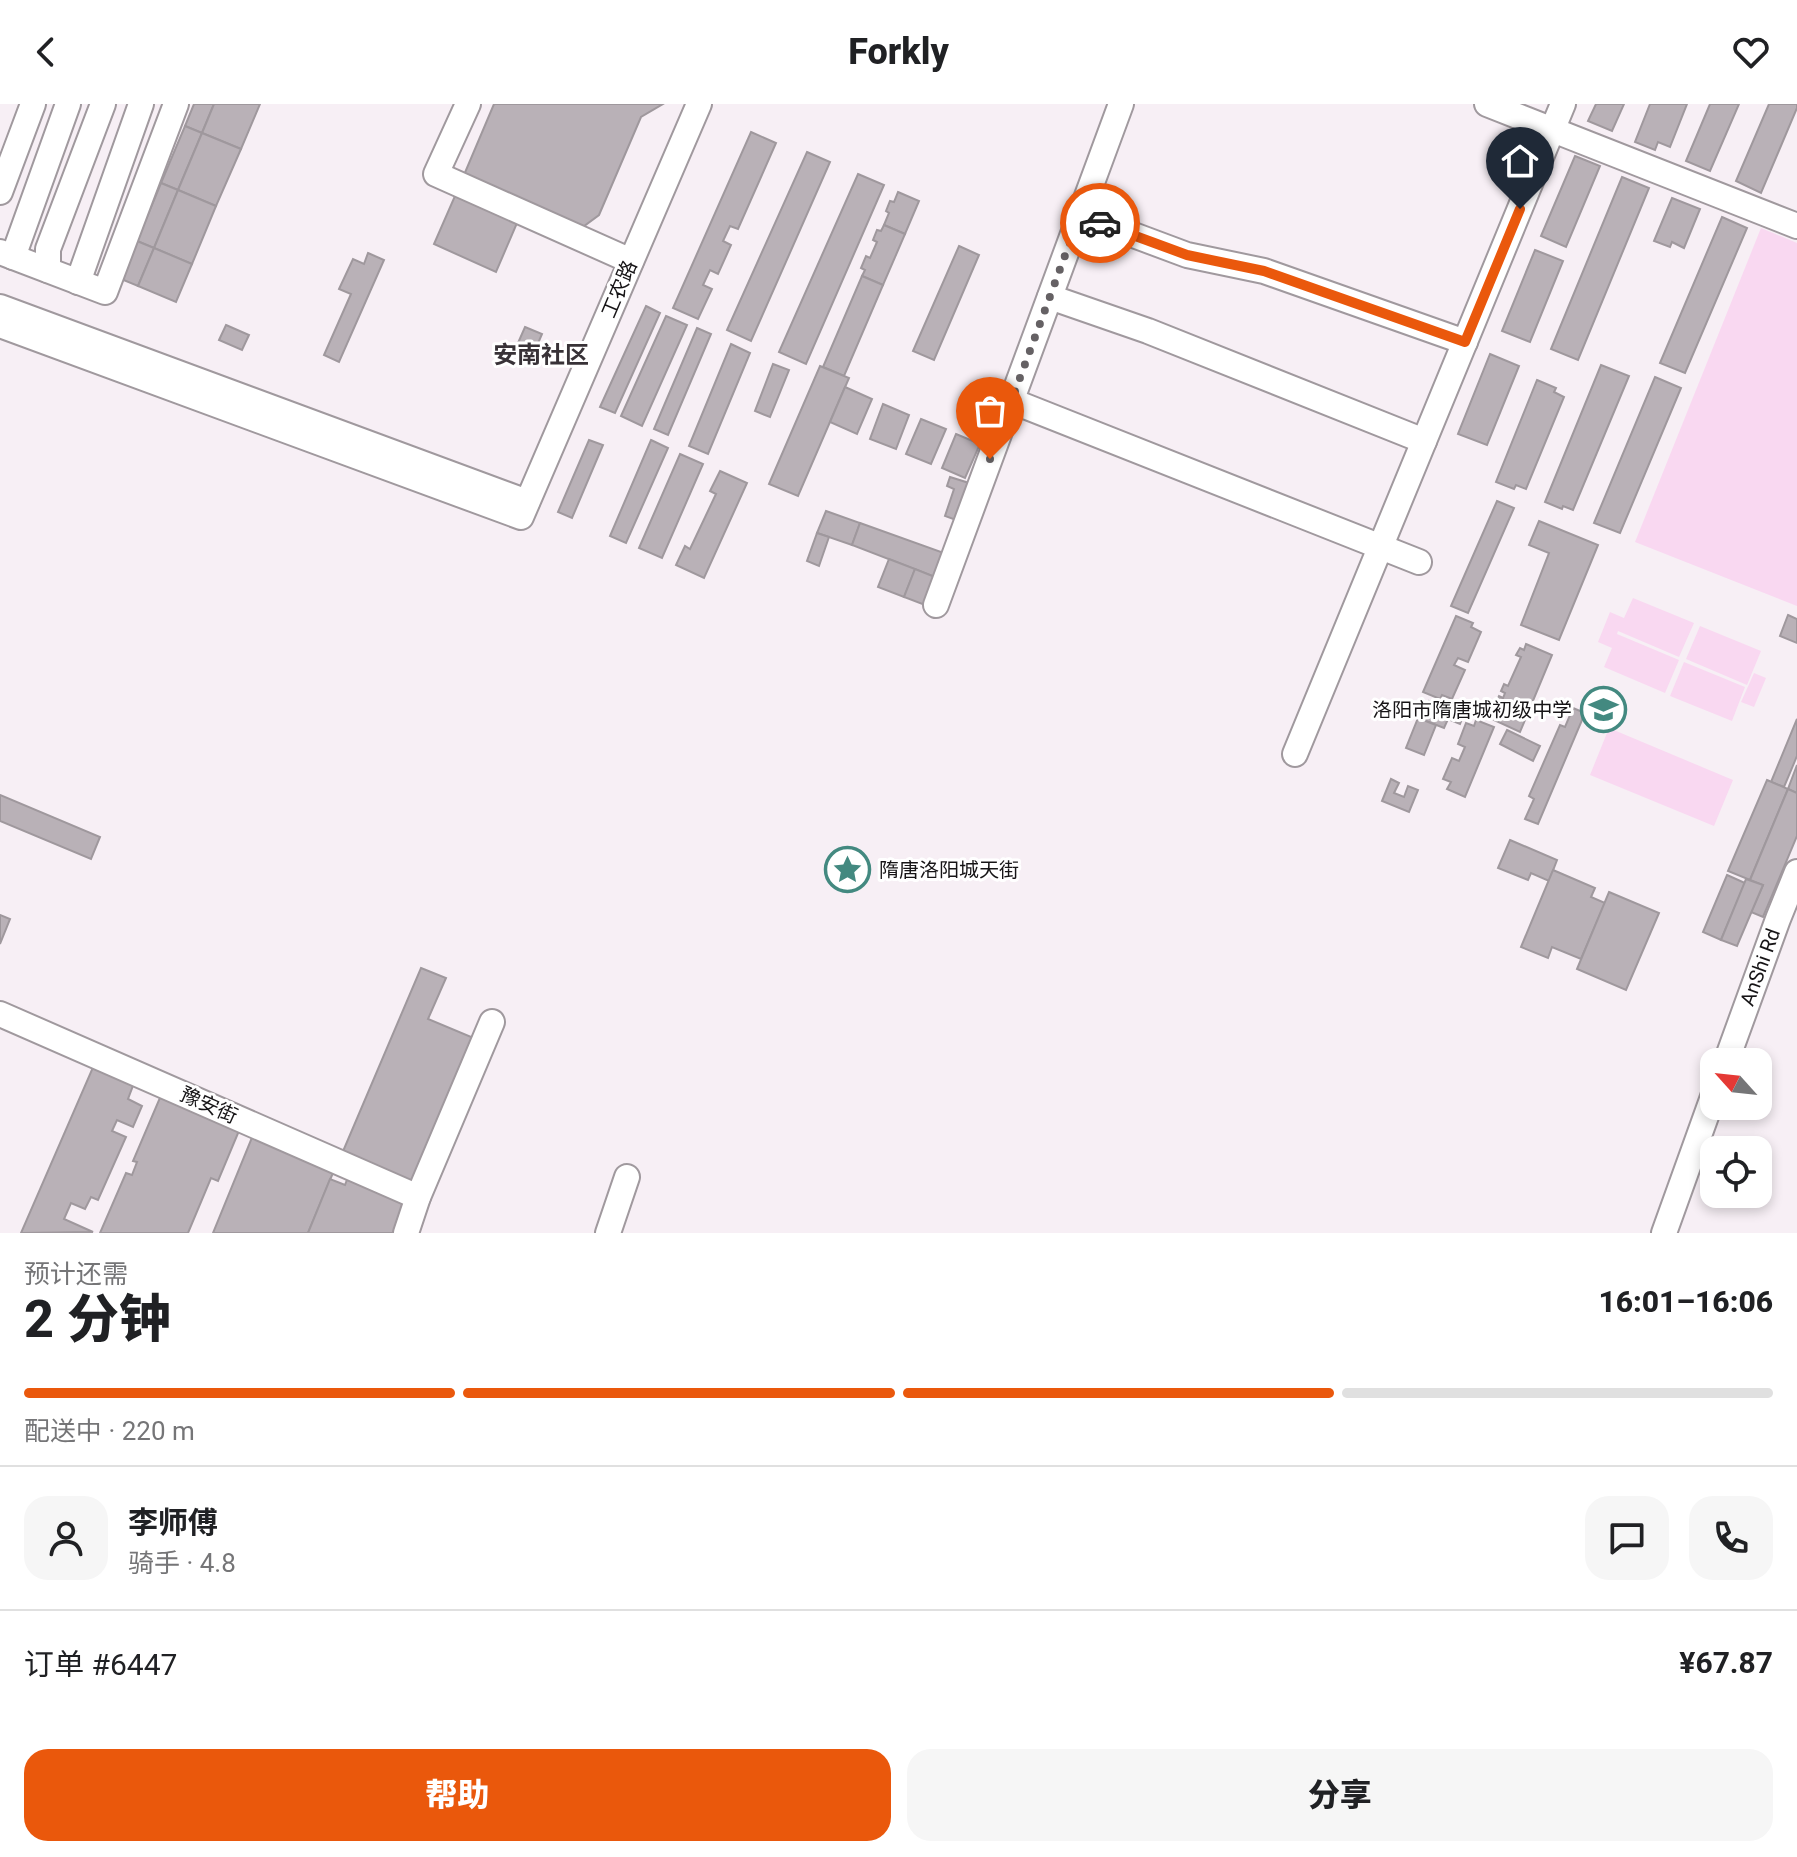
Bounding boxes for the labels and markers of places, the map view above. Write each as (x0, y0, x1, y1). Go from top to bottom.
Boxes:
pin (1486, 127, 1554, 209)
pin (956, 377, 1024, 459)
school or university icon: 洛阳市隋唐城初级中学 (1579, 686, 1627, 734)
place label: 洛阳市隋唐城初级中学 (1372, 698, 1572, 722)
place icon: 隋唐洛阳城天街 (824, 846, 872, 894)
place label: 隋唐洛阳城天街 (879, 858, 1019, 882)

